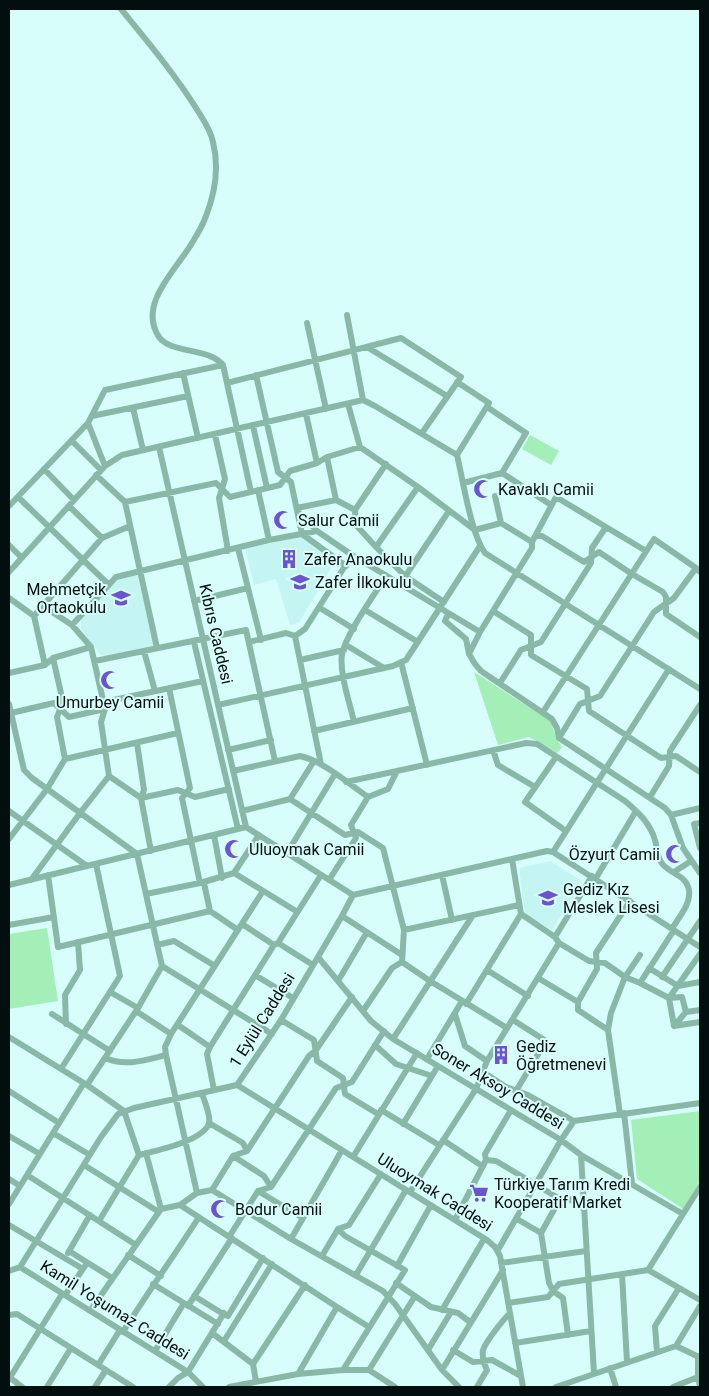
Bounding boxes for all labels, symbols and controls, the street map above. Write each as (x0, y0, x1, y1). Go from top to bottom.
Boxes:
mosque icon: Kavaklı Camii (472, 478, 494, 500)
place label: Kavaklı Camii (498, 480, 594, 499)
mosque icon: Salur Camii (272, 509, 294, 531)
place label: Salur Camii (298, 511, 379, 530)
building icon: Zafer Anaokulu (278, 548, 300, 570)
place label: Zafer Anaokulu (304, 550, 412, 569)
school or university icon: Zafer İlkokulu (289, 571, 311, 593)
place label: Zafer İlkokulu (315, 573, 412, 592)
place label: Mehmetçik Ortaokulu (27, 580, 107, 617)
street label: Kıbrıs Caddesi (195, 582, 237, 686)
school or university icon: Mehmetçik Ortaokulu (110, 587, 132, 609)
mosque icon: Umurbey Camii (99, 669, 121, 691)
place label: Umurbey Camii (56, 693, 164, 712)
mosque icon: Uluoymak Camii (223, 838, 245, 860)
place label: Uluoymak Camii (249, 840, 364, 859)
mosque icon: Özyurt Camii (664, 843, 686, 865)
place label: Özyurt Camii (569, 845, 660, 864)
place label: Gediz Kız Meslek Lisesi (563, 880, 660, 917)
school or university icon: Gediz Kız Meslek Lisesi (537, 887, 559, 909)
street label: 1 Eylül Caddesi (225, 969, 299, 1071)
place label: Gediz Öğretmenevi (516, 1037, 606, 1074)
street label: Soner Aksoy Caddesi (429, 1039, 567, 1133)
building icon: Gediz Öğretmenevi (490, 1044, 512, 1066)
street label: Uluoymak Caddesi (374, 1149, 496, 1235)
place label: Türkiye Tarım Kredi Kooperatif Market (494, 1175, 630, 1212)
supermarket icon: Türkiye Tarım Kredi Kooperatif Market (468, 1182, 490, 1204)
mosque icon: Bodur Camii (209, 1198, 231, 1220)
place label: Bodur Camii (235, 1200, 322, 1219)
street label: Kamil Yoşumaz Caddesi (37, 1256, 193, 1364)

